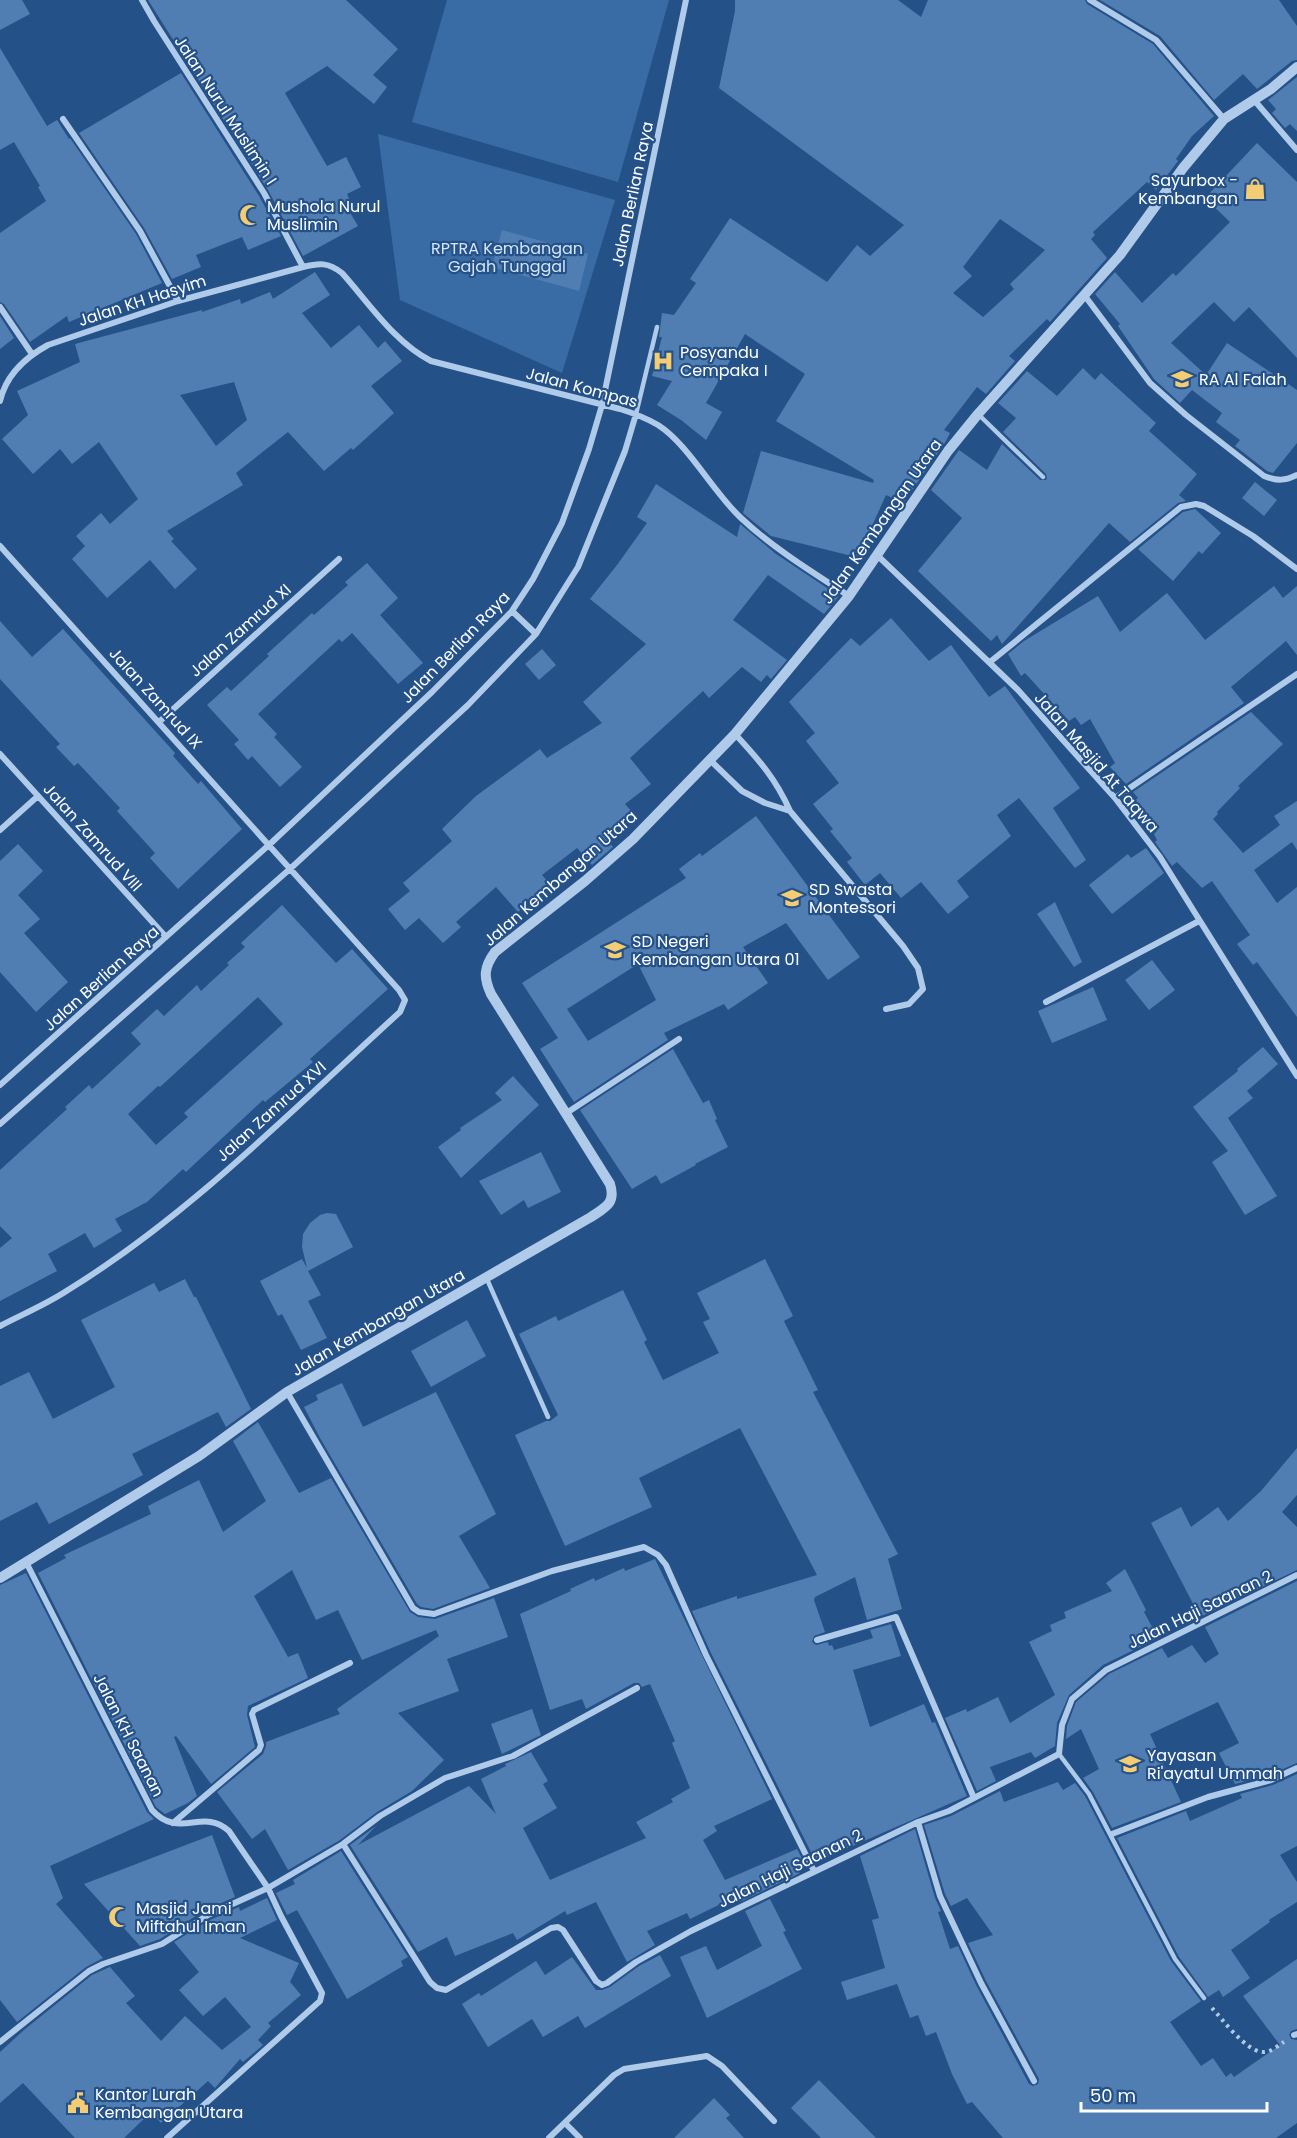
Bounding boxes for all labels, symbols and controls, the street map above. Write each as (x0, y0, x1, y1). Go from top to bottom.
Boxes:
street label: Jalan Nurul Muslimin I (169, 31, 282, 189)
street label: Jalan Berlian Raya (606, 119, 659, 269)
place label: Sayurbox - Kembangan (1138, 169, 1238, 210)
shop icon: Sayurbox - Kembangan (1243, 177, 1267, 201)
place label: Mushola Nurul Muslimin (267, 195, 381, 236)
mosque icon: Mushola Nurul Muslimin (238, 203, 262, 227)
park label: RPTRA Kembangan Gajah Tunggal (431, 237, 583, 278)
street label: Jalan KH Hasyim (75, 269, 209, 332)
place label: Posyandu Cempaka I (680, 341, 768, 382)
hospital icon: Posyandu Cempaka I (651, 349, 675, 373)
street label: Jalan Kompas (523, 362, 640, 413)
school or university icon: RA Al Falah (1170, 367, 1194, 391)
place label: RA Al Falah (1199, 368, 1287, 391)
street label: Jalan Kembangan Utara (816, 434, 947, 608)
street label: Jalan Zamrud XI (184, 578, 296, 682)
street label: Jalan Berlian Raya (396, 586, 515, 709)
street label: Jalan Zamrud IX (104, 642, 208, 754)
street label: Jalan Masjid At Taqwa (1029, 687, 1164, 838)
street label: Jalan Zamrud VIII (38, 778, 147, 896)
street label: Jalan Kembangan Utara (479, 805, 642, 952)
place label: SD Swasta Montessori (809, 878, 896, 919)
school or university icon: SD Swasta Montessori (780, 886, 804, 910)
street label: Jalan Berlian Raya (39, 920, 164, 1036)
place label: SD Negeri Kembangan Utara 01 (632, 930, 800, 971)
school or university icon: SD Negeri Kembangan Utara 01 (603, 938, 627, 962)
street label: Jalan Zamrud XVI (211, 1056, 331, 1167)
street label: Jalan Kembangan Utara (287, 1263, 469, 1382)
street label: Jalan Haji Saanan 2 (1124, 1564, 1276, 1655)
street label: Jalan KH Saanan (87, 1670, 170, 1801)
place label: Yayasan Ri'ayatul Ummah (1147, 1744, 1283, 1785)
school or university icon: Yayasan Ri'ayatul Ummah (1118, 1752, 1142, 1776)
street label: Jalan Haji Saanan 2 (714, 1823, 866, 1914)
place label: Masjid Jami Miftahul Iman (136, 1897, 246, 1938)
mosque icon: Masjid Jami Miftahul Iman (107, 1905, 131, 1929)
scale bar (1081, 2075, 1267, 2113)
place label: Kantor Lurah Kembangan Utara (95, 2083, 243, 2124)
text: 50 m (1090, 2083, 1136, 2108)
public building icon: Kantor Lurah Kembangan Utara (66, 2091, 90, 2115)

